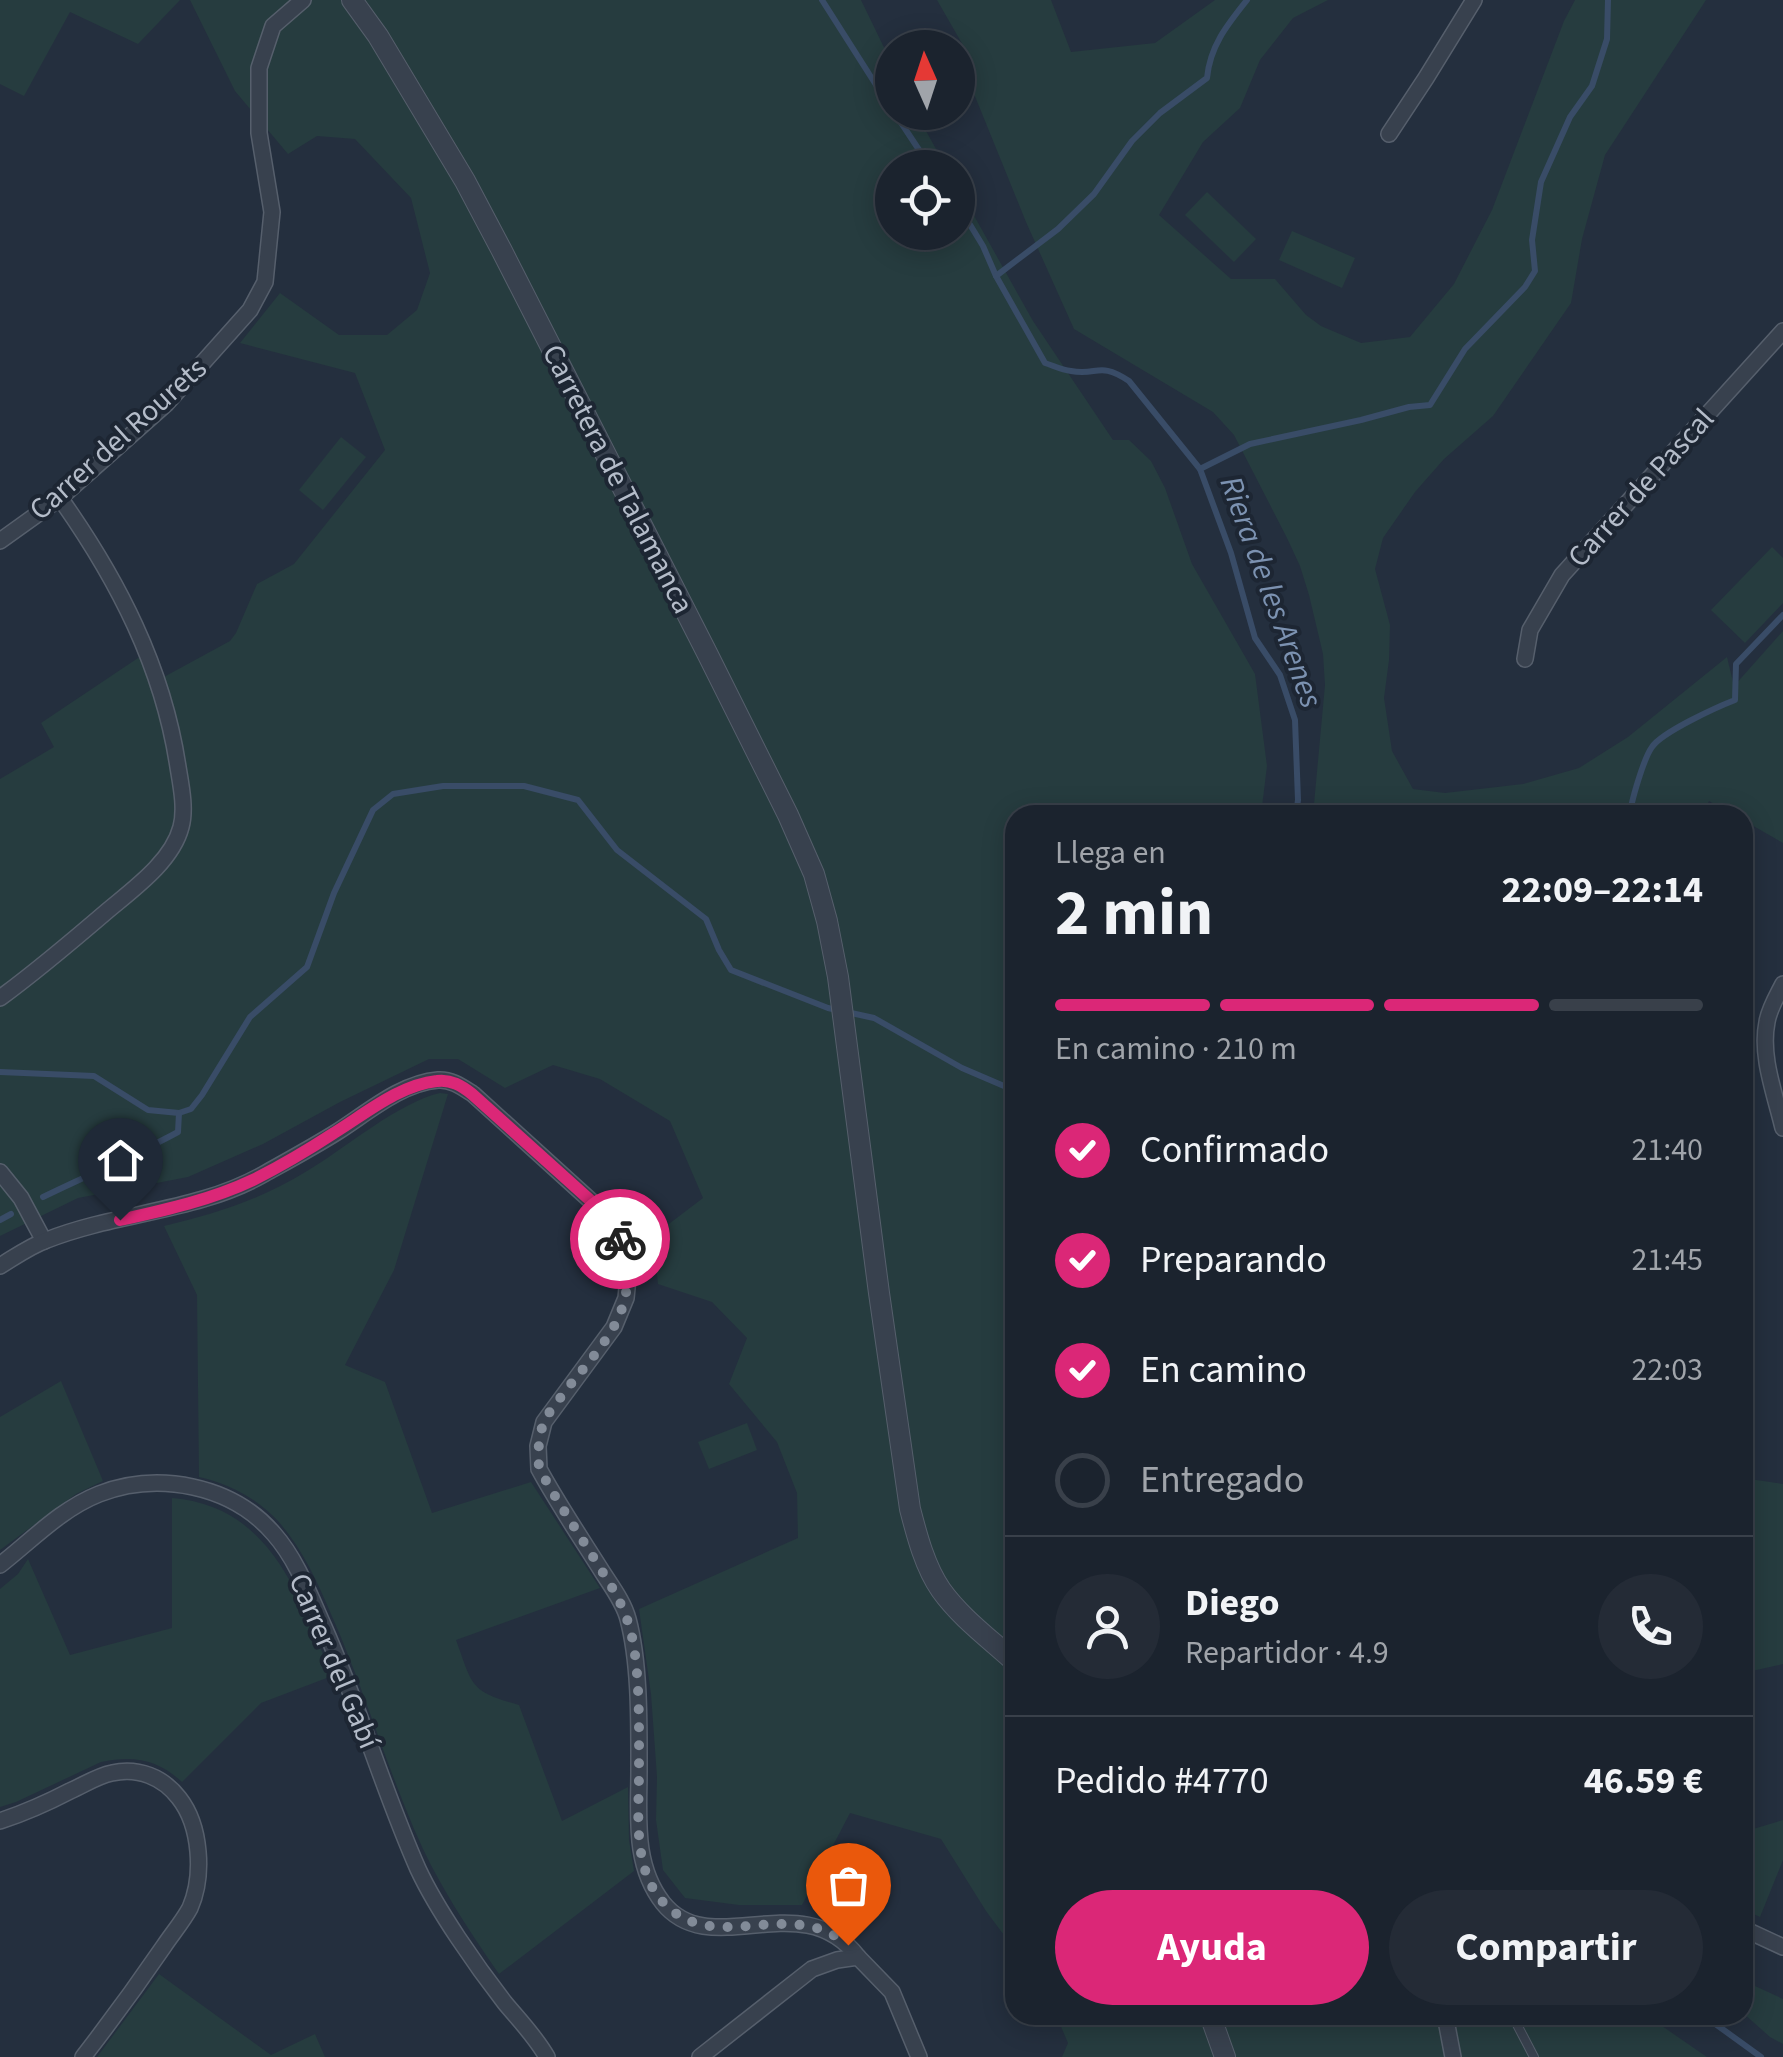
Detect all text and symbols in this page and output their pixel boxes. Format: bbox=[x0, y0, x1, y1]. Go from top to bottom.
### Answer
north arrow bbox=[875, 30, 975, 130]
map controls bbox=[875, 30, 975, 250]
button: locate bbox=[875, 150, 975, 250]
street label: Carretera de Talamanca bbox=[531, 337, 705, 621]
street label: Carrer del Rourets bbox=[20, 348, 216, 530]
street label: Carrer de Pascal bbox=[1558, 399, 1724, 577]
water label: Riera de les Arenes bbox=[1208, 470, 1334, 714]
text: Llega en bbox=[1055, 830, 1166, 876]
text: 22:09–22:14 bbox=[1501, 863, 1703, 917]
text: 2 min bbox=[1055, 867, 1213, 960]
text: En camino · 210 m bbox=[1055, 1026, 1297, 1072]
pin bbox=[78, 1118, 163, 1221]
icon: check bbox=[1055, 1123, 1110, 1178]
text: Confirmado bbox=[1140, 1123, 1329, 1177]
text: 21:40 bbox=[1631, 1127, 1703, 1173]
icon: home bbox=[93, 1133, 148, 1188]
courier bbox=[570, 1189, 670, 1289]
icon: bike bbox=[593, 1212, 648, 1267]
icon: check bbox=[1055, 1233, 1110, 1288]
text: Preparando bbox=[1140, 1233, 1327, 1287]
text: 21:45 bbox=[1631, 1237, 1703, 1283]
icon: check bbox=[1055, 1343, 1110, 1398]
text: En camino bbox=[1140, 1343, 1307, 1397]
text: 22:03 bbox=[1631, 1347, 1703, 1393]
text: Entregado bbox=[1140, 1453, 1304, 1507]
street label: Carrer del Gabí bbox=[278, 1567, 391, 1757]
button: person bbox=[1055, 1574, 1160, 1679]
button: phone bbox=[1598, 1574, 1703, 1679]
text: Diego bbox=[1185, 1576, 1280, 1630]
text: Repartidor · 4.9 bbox=[1185, 1630, 1389, 1676]
text: Pedido #4770 bbox=[1055, 1754, 1269, 1808]
text: 46.59 € bbox=[1584, 1754, 1703, 1808]
pin bbox=[806, 1843, 891, 1946]
icon: bag bbox=[821, 1858, 876, 1913]
button: Ayuda bbox=[1055, 1890, 1369, 2005]
button: Compartir bbox=[1389, 1890, 1703, 2005]

